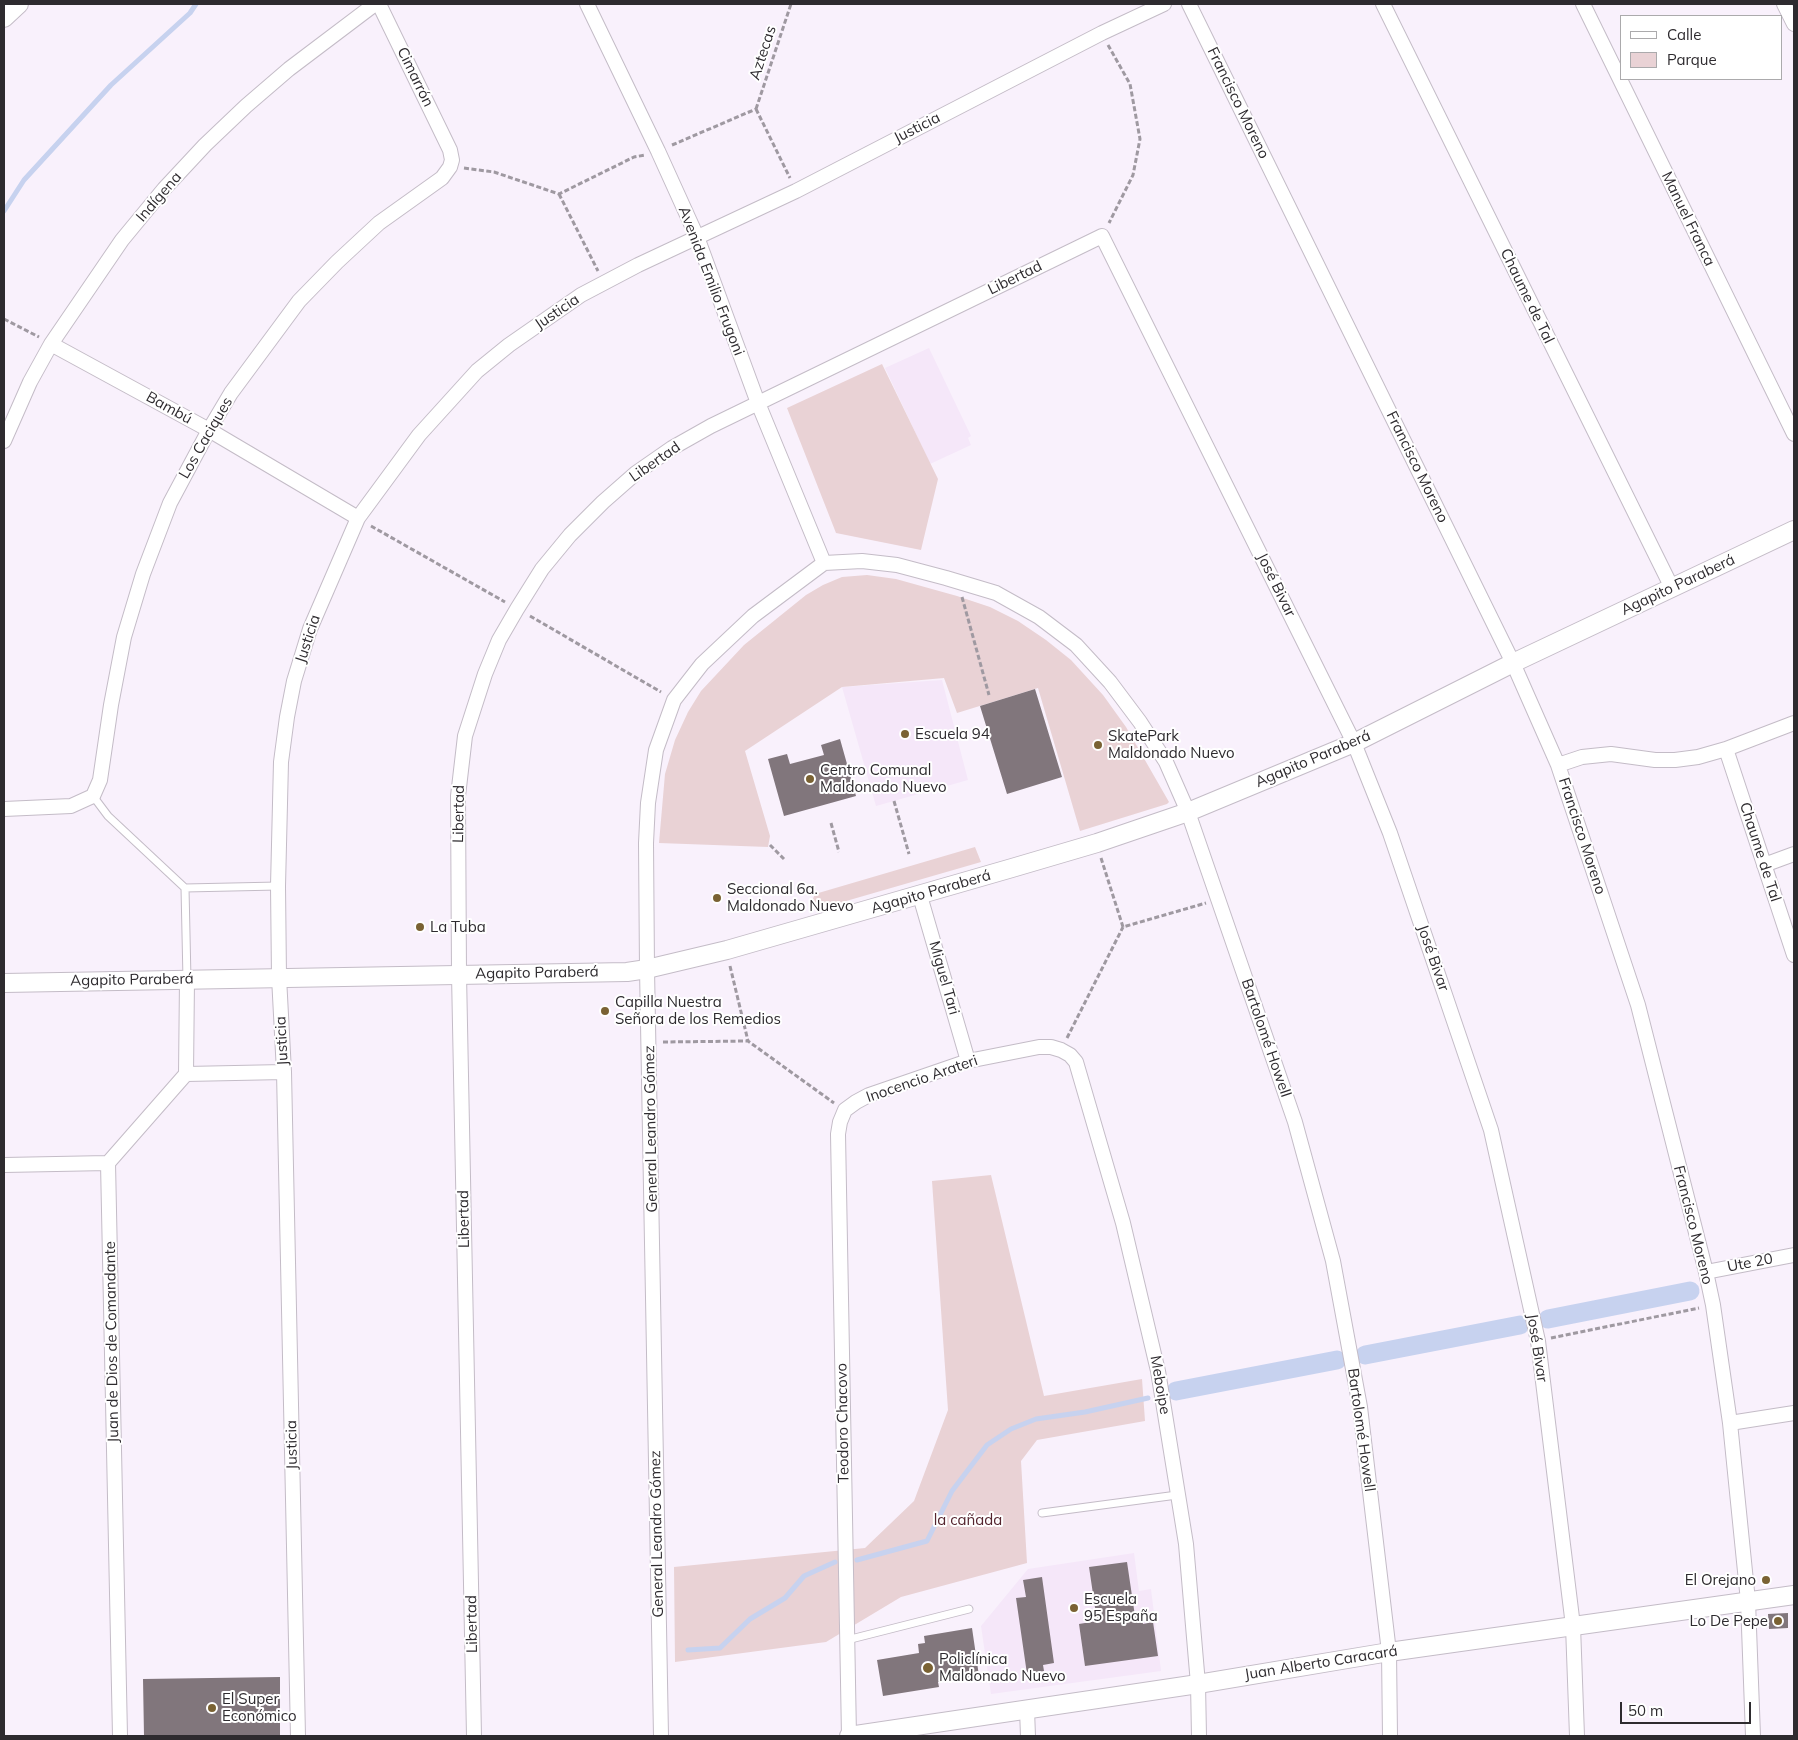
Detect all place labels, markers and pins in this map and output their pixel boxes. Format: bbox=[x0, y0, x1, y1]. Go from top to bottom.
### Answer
place label: Escuela 94 bbox=[915, 725, 990, 743]
place label: SkatePark Maldonado Nuevo bbox=[1108, 727, 1235, 762]
marker: Escuela 94 bbox=[899, 728, 911, 740]
marker: SkatePark Maldonado Nuevo bbox=[1092, 739, 1104, 751]
place label: Centro Comunal Maldonado Nuevo bbox=[820, 761, 947, 796]
marker: Centro Comunal Maldonado Nuevo bbox=[804, 773, 816, 785]
place label: Seccional 6a. Maldonado Nuevo bbox=[727, 880, 854, 915]
marker: Seccional 6a. Maldonado Nuevo bbox=[711, 892, 723, 904]
place label: La Tuba bbox=[430, 918, 486, 936]
marker: La Tuba bbox=[414, 921, 426, 933]
place label: Capilla Nuestra Señora de los Remedios bbox=[615, 993, 781, 1028]
marker: Capilla Nuestra Señora de los Remedios bbox=[599, 1005, 611, 1017]
place label: El Orejano bbox=[1685, 1571, 1756, 1589]
marker: El Orejano bbox=[1760, 1574, 1772, 1586]
place label: Escuela 95 España bbox=[1084, 1590, 1158, 1625]
marker: Escuela 95 España bbox=[1068, 1602, 1080, 1614]
place label: Lo De Pepe bbox=[1689, 1612, 1768, 1630]
marker: Lo De Pepe bbox=[1772, 1615, 1784, 1627]
place label: Policlínica Maldonado Nuevo bbox=[939, 1650, 1066, 1685]
marker: Policlínica Maldonado Nuevo bbox=[921, 1661, 935, 1675]
place label: El Super Económico bbox=[222, 1690, 297, 1725]
marker: El Super Económico bbox=[206, 1702, 218, 1714]

